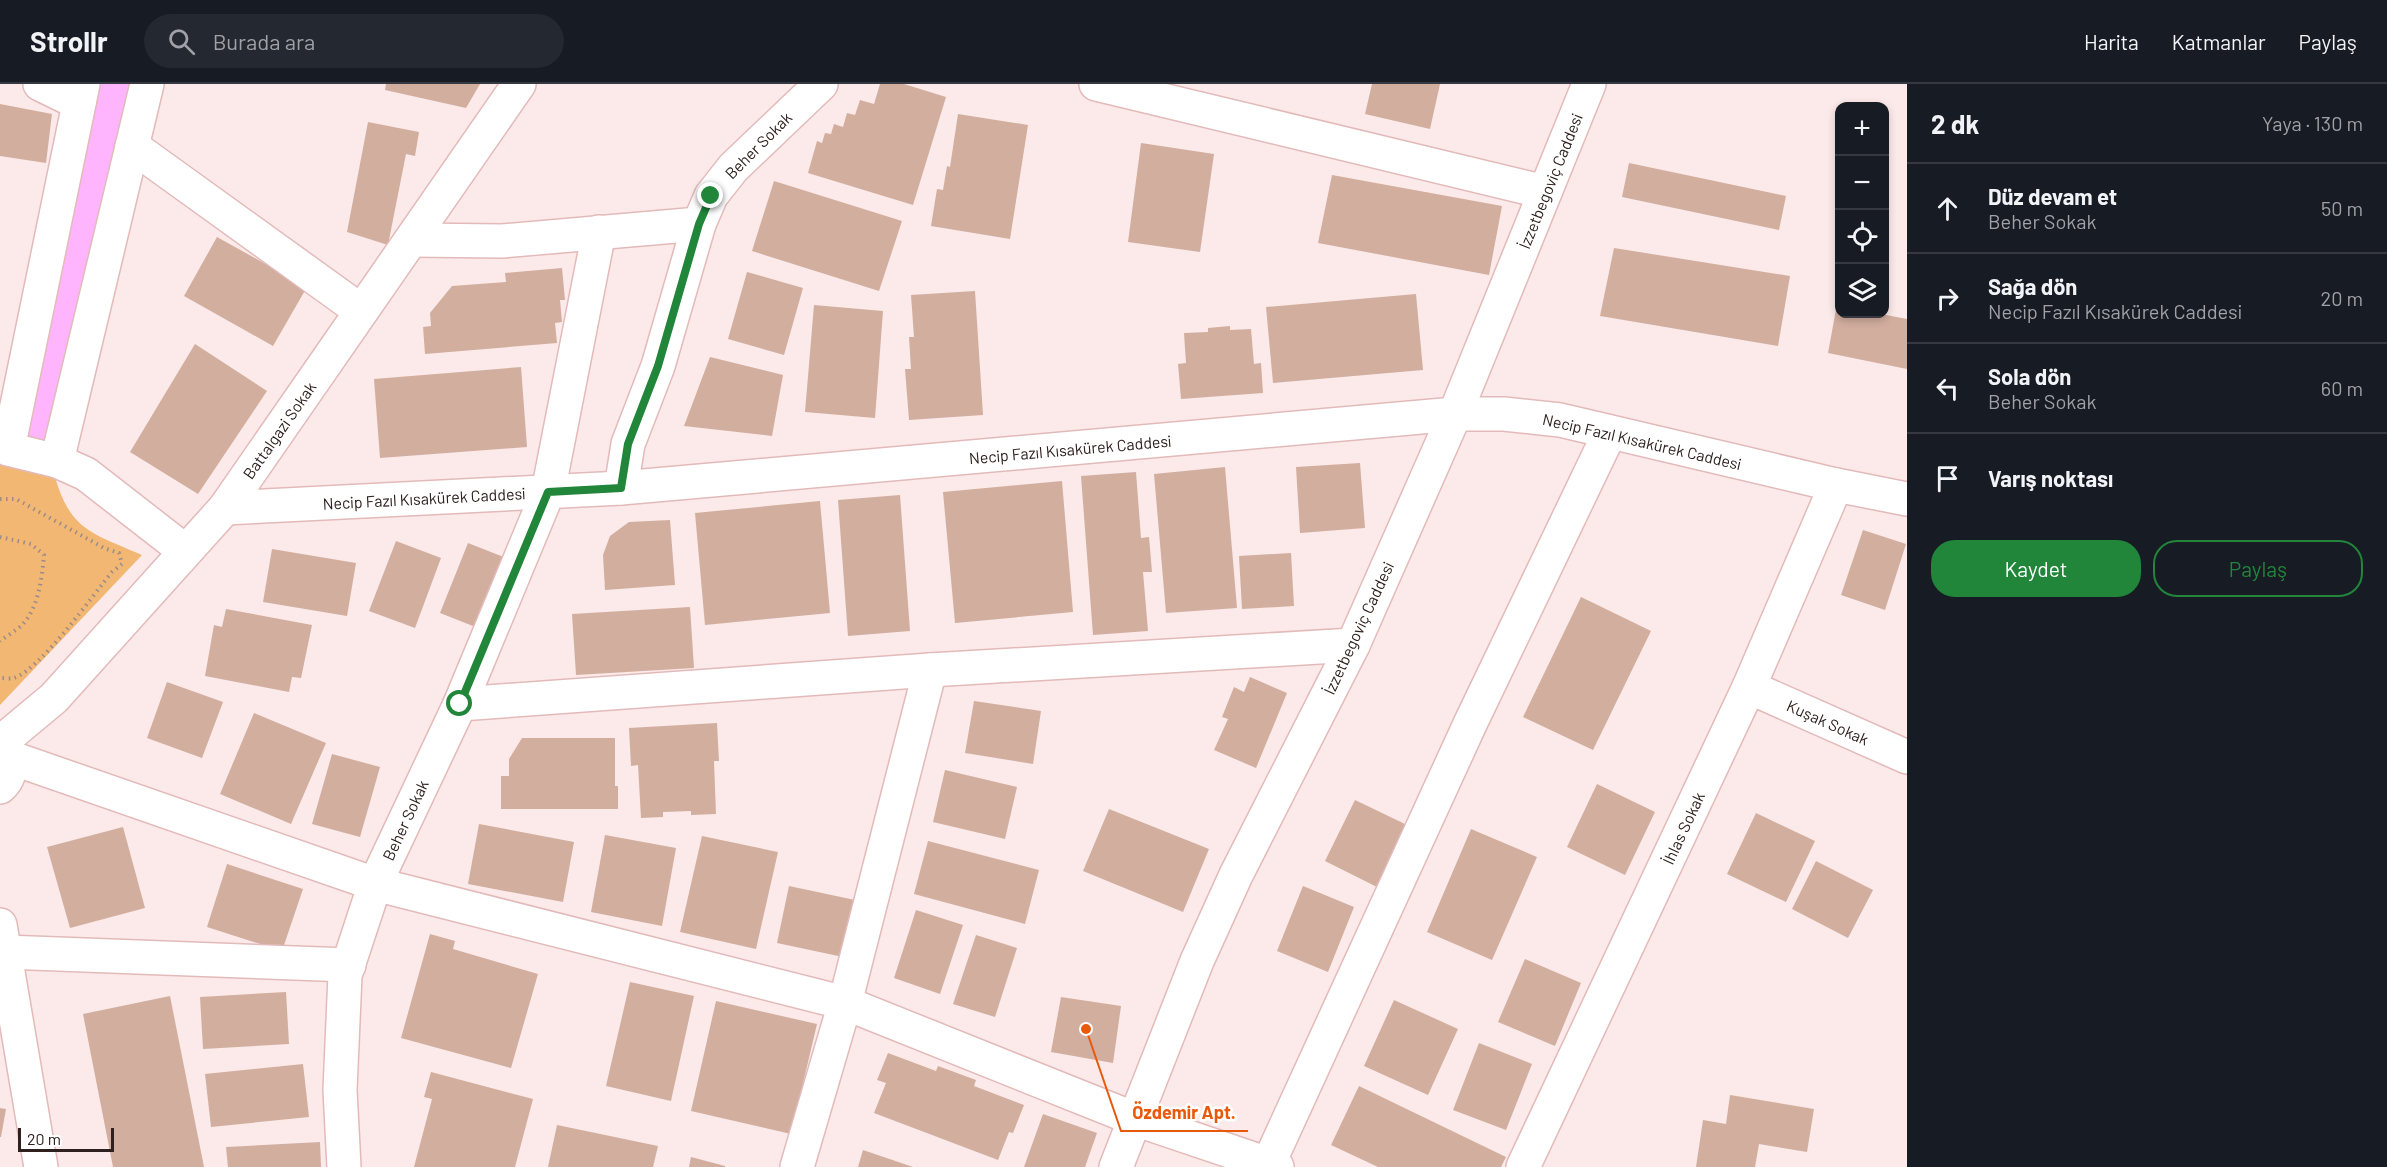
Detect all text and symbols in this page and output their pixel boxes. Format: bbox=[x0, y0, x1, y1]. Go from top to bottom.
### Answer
search box bbox=[144, 14, 564, 68]
text: Strollr bbox=[30, 24, 108, 58]
icon: search bbox=[165, 25, 198, 58]
text: Burada ara bbox=[213, 28, 315, 54]
text: Harita bbox=[2084, 29, 2139, 54]
text: Katmanlar bbox=[2172, 29, 2266, 54]
text: Paylaş bbox=[2299, 29, 2357, 54]
map controls bbox=[1835, 102, 1889, 318]
button: + bbox=[1835, 102, 1889, 156]
street label: Beher Sokak bbox=[721, 108, 795, 182]
text: 2 dk bbox=[1931, 108, 1979, 139]
street label: İzzetbegoviç Caddesi bbox=[1514, 111, 1586, 251]
text: Yaya · 130 m bbox=[2262, 111, 2363, 135]
button: − bbox=[1835, 156, 1889, 210]
route end bbox=[697, 182, 723, 208]
text: Düz devam et bbox=[1988, 183, 2117, 209]
icon: ahead bbox=[1931, 192, 1964, 225]
text: 50 m bbox=[2321, 196, 2363, 220]
text: Beher Sokak bbox=[1988, 209, 2096, 233]
button: locate bbox=[1835, 210, 1889, 264]
button: layers bbox=[1835, 264, 1889, 318]
text: Sağa dön bbox=[1988, 273, 2077, 299]
icon: right bbox=[1931, 282, 1964, 315]
text: 20 m bbox=[2320, 286, 2363, 310]
text: Necip Fazıl Kısakürek Caddesi bbox=[1988, 299, 2242, 323]
text: Sola dön bbox=[1988, 363, 2071, 389]
icon: left bbox=[1931, 372, 1964, 405]
text: 60 m bbox=[2321, 376, 2363, 400]
street label: Battalgazi Sokak bbox=[238, 378, 320, 482]
text: Beher Sokak bbox=[1988, 389, 2096, 413]
street label: Necip Fazıl Kısakürek Caddesi bbox=[1541, 409, 1743, 473]
street label: Necip Fazıl Kısakürek Caddesi bbox=[968, 431, 1172, 467]
icon: arrive bbox=[1931, 462, 1964, 495]
text: Varış noktası bbox=[1988, 465, 2113, 491]
street label: Necip Fazıl Kısakürek Caddesi bbox=[322, 483, 526, 513]
button: Kaydet bbox=[1931, 540, 2141, 597]
button: Paylaş bbox=[2153, 540, 2363, 597]
street label: İzzetbegoviç Caddesi bbox=[1319, 559, 1397, 697]
route start bbox=[446, 690, 472, 716]
street label: Kuşak Sokak bbox=[1784, 696, 1872, 748]
street label: Beher Sokak bbox=[378, 777, 432, 863]
street label: İhlas Sokak bbox=[1658, 789, 1708, 867]
callout: Özdemir Apt. bbox=[1121, 1095, 1248, 1131]
text: Özdemir Apt. bbox=[1132, 1101, 1236, 1123]
scale bar bbox=[18, 1125, 114, 1152]
text: 20 m bbox=[27, 1129, 61, 1148]

